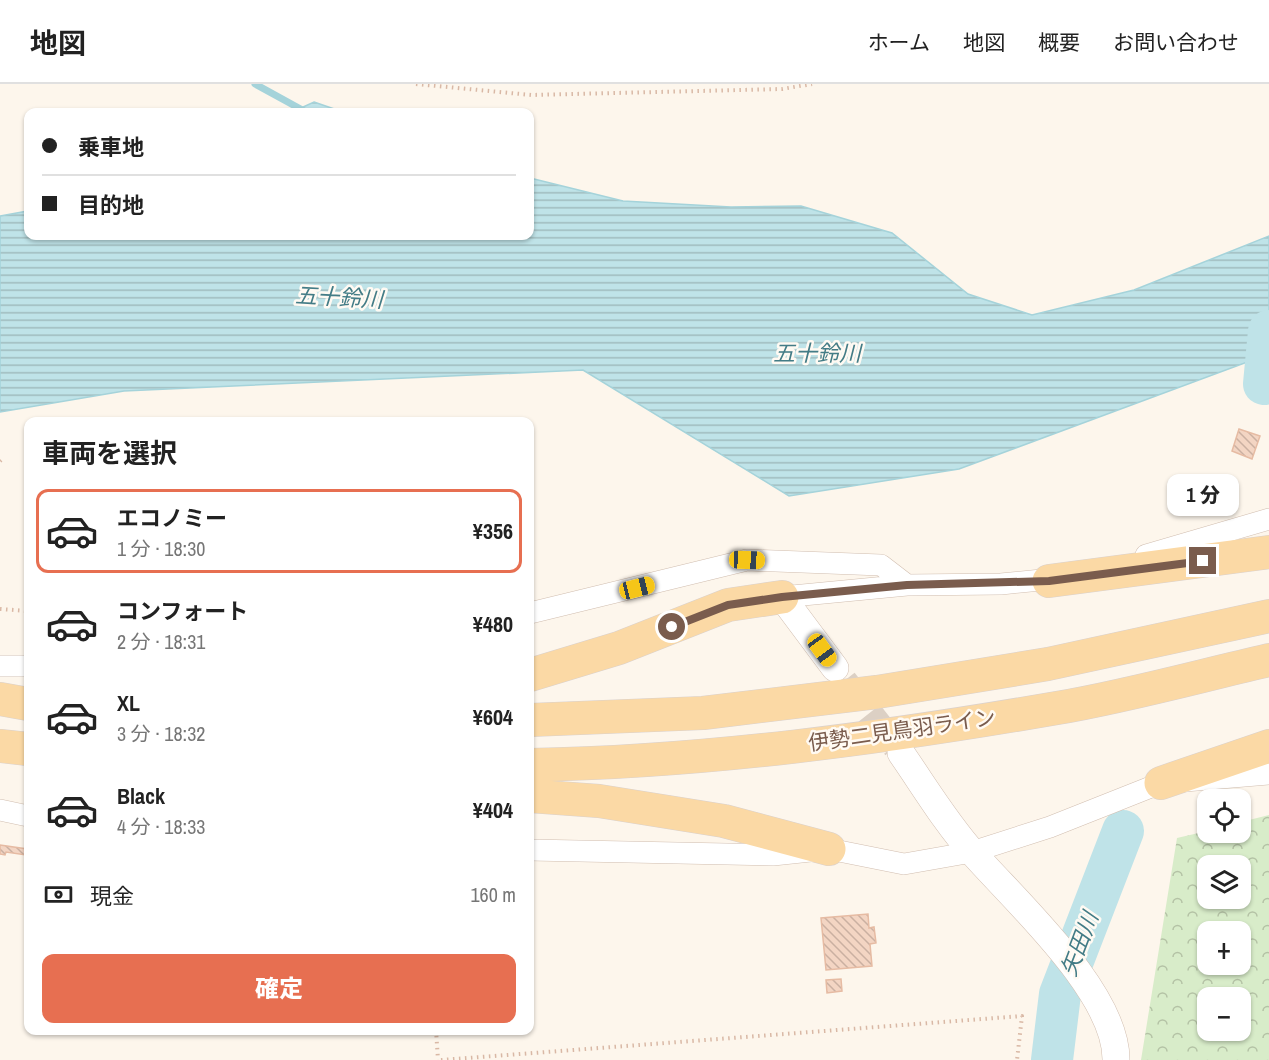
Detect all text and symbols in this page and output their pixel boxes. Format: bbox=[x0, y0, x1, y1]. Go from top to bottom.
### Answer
text: 地図 bbox=[30, 24, 86, 62]
text: ホーム bbox=[868, 28, 930, 57]
text: 地図 bbox=[963, 28, 1005, 57]
text: 概要 bbox=[1038, 28, 1080, 57]
text: お問い合わせ bbox=[1113, 28, 1239, 57]
text: 乗車地 bbox=[78, 132, 144, 162]
text: 目的地 bbox=[78, 190, 144, 220]
water label: 五十鈴川 bbox=[294, 280, 386, 314]
water label: 五十鈴川 bbox=[773, 338, 863, 368]
text: 車両を選択 bbox=[42, 435, 177, 471]
callout: 1 分 bbox=[1167, 474, 1239, 516]
text: 1 分 bbox=[1186, 481, 1220, 508]
text: エコノミー bbox=[117, 503, 227, 533]
icon: car bbox=[45, 504, 99, 558]
text: ¥356 bbox=[473, 516, 513, 546]
text: 1 分 · 18:30 bbox=[117, 535, 205, 562]
route end bbox=[1189, 547, 1216, 574]
car bbox=[729, 550, 765, 570]
car bbox=[617, 575, 657, 601]
text: コンフォート bbox=[117, 596, 248, 626]
icon: car bbox=[45, 597, 99, 651]
text: ¥480 bbox=[473, 609, 513, 639]
route start bbox=[658, 613, 685, 640]
text: 2 分 · 18:31 bbox=[117, 628, 205, 655]
car bbox=[804, 630, 840, 670]
text: XL bbox=[117, 688, 140, 718]
icon: car bbox=[45, 690, 99, 744]
text: ¥604 bbox=[473, 702, 513, 732]
street label: 伊勢二見鳥羽ライン bbox=[806, 702, 998, 758]
text: 3 分 · 18:32 bbox=[117, 720, 205, 747]
text: Black bbox=[117, 781, 165, 811]
icon: car bbox=[45, 783, 99, 837]
map controls bbox=[1197, 789, 1251, 1041]
button: locate bbox=[1197, 789, 1251, 843]
text: ¥404 bbox=[473, 795, 513, 825]
text: 4 分 · 18:33 bbox=[117, 813, 205, 840]
button: layers bbox=[1197, 855, 1251, 909]
icon: cash bbox=[42, 878, 75, 911]
text: 現金 bbox=[90, 881, 134, 911]
text: 160 m bbox=[470, 881, 516, 908]
water label: 矢田川 bbox=[1053, 906, 1106, 980]
button: + bbox=[1197, 921, 1251, 975]
button: 確定 bbox=[42, 954, 516, 1023]
button: − bbox=[1197, 987, 1251, 1041]

